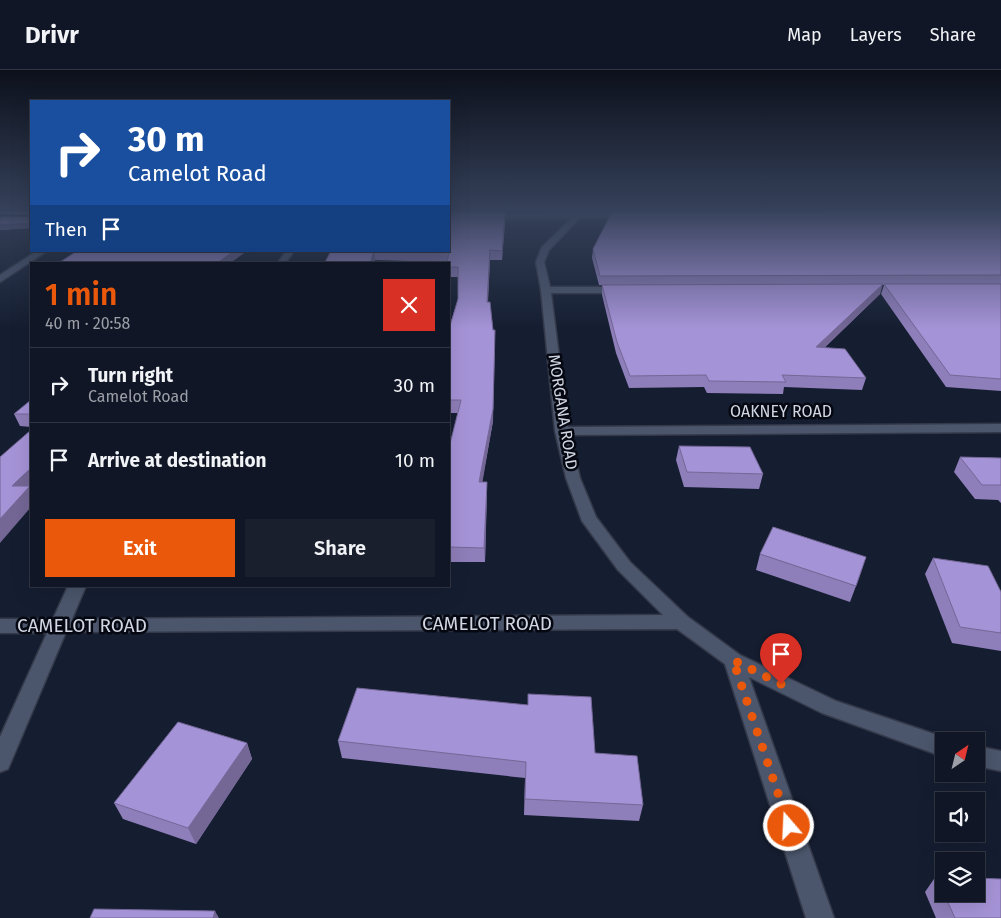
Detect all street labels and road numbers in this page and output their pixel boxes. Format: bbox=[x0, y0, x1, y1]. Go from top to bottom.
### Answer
street label: MORGANA ROAD bbox=[545, 353, 581, 471]
street label: OAKNEY ROAD bbox=[730, 402, 832, 421]
street label: CAMELOT ROAD bbox=[422, 612, 552, 635]
street label: CAMELOT ROAD bbox=[17, 614, 147, 637]

